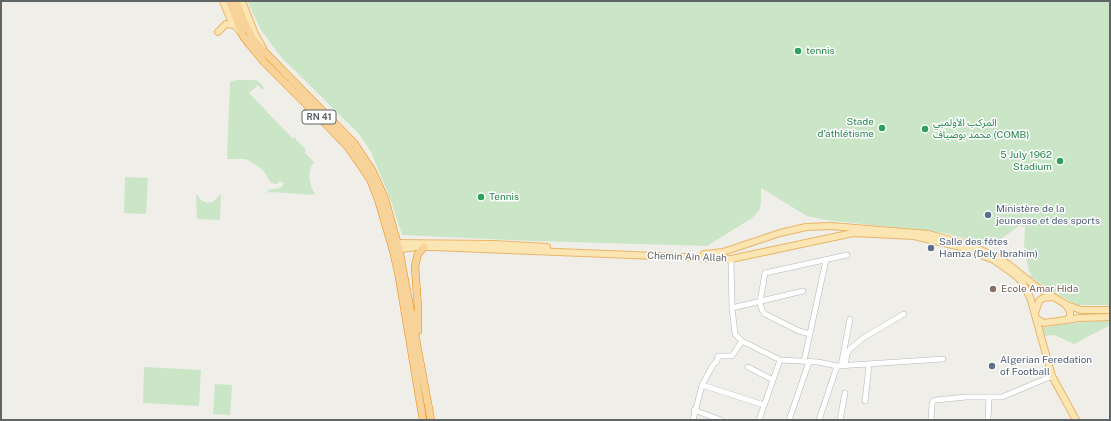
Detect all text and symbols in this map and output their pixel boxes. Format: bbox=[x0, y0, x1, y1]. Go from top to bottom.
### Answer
place label: tennis bbox=[806, 45, 834, 57]
marker: tennis bbox=[793, 46, 803, 56]
road number: RN 41 bbox=[302, 110, 336, 124]
place label: Stade d’athlétisme bbox=[818, 116, 874, 140]
place label: المركب الأولمبي محمد بوضياف (COMB) bbox=[933, 117, 1029, 140]
marker: Stade d’athlétisme bbox=[877, 123, 887, 133]
marker: المركب الأولمبي محمد بوضياف (COMB) bbox=[920, 124, 930, 134]
place label: 5 July 1962 Stadium bbox=[1000, 149, 1052, 172]
marker: 5 July 1962 Stadium bbox=[1055, 156, 1065, 166]
place label: Tennis bbox=[489, 191, 519, 203]
marker: Tennis bbox=[476, 192, 486, 202]
place label: Ministère de la jeunesse et des sports bbox=[996, 203, 1100, 226]
marker: Ministère de la jeunesse et des sports bbox=[983, 210, 993, 220]
place label: Salle des fêtes Hamza (Dely Ibrahim) bbox=[939, 236, 1038, 260]
marker: Salle des fêtes Hamza (Dely Ibrahim) bbox=[926, 243, 936, 253]
street label: Chemin Aîn Allah bbox=[647, 250, 727, 264]
place label: Ecole Amar Hida bbox=[1001, 283, 1078, 295]
marker: Ecole Amar Hida bbox=[988, 284, 998, 294]
place label: Algerian Feredation of Football bbox=[1000, 354, 1092, 378]
marker: Algerian Feredation of Football bbox=[987, 361, 997, 371]

